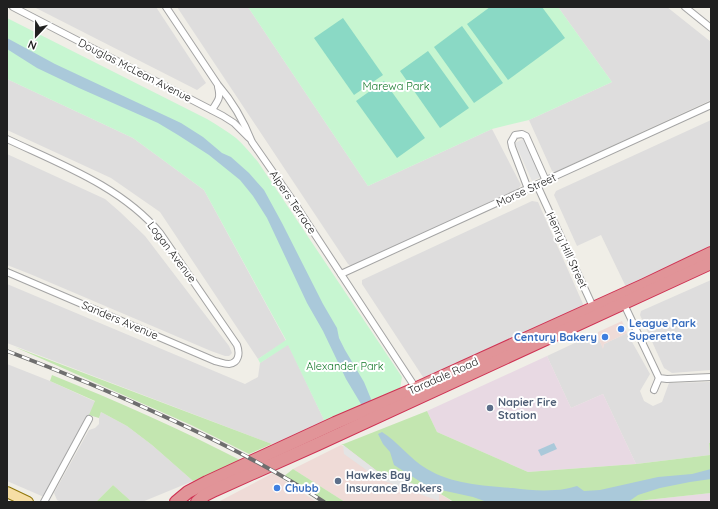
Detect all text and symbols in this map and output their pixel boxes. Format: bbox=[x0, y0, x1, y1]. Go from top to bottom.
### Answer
north arrow bbox=[16, 16, 56, 56]
street label: Douglas McLean Avenue bbox=[76, 35, 194, 105]
text: N bbox=[26, 37, 39, 53]
park label: Marewa Park bbox=[362, 79, 430, 93]
street label: Alpers Terrace bbox=[267, 168, 319, 236]
street label: Morse Street bbox=[494, 170, 558, 210]
street label: Henry Hill Street bbox=[543, 210, 591, 291]
street label: Logan Avenue bbox=[144, 219, 200, 285]
street label: Sanders Avenue bbox=[79, 298, 161, 342]
place label: League Park Superette bbox=[629, 316, 696, 343]
marker: League Park Superette bbox=[616, 324, 626, 334]
place label: Century Bakery bbox=[514, 330, 597, 344]
marker: Century Bakery bbox=[600, 332, 610, 342]
street label: Taradale Road bbox=[406, 354, 480, 398]
park label: Alexander Park bbox=[306, 359, 384, 373]
place label: Napier Fire Station bbox=[498, 395, 557, 422]
marker: Napier Fire Station bbox=[485, 403, 495, 413]
place label: Hawkes Bay Insurance Brokers bbox=[346, 468, 442, 495]
marker: Hawkes Bay Insurance Brokers bbox=[333, 476, 343, 486]
place label: Chubb bbox=[285, 481, 319, 495]
marker: Chubb bbox=[272, 483, 282, 493]

